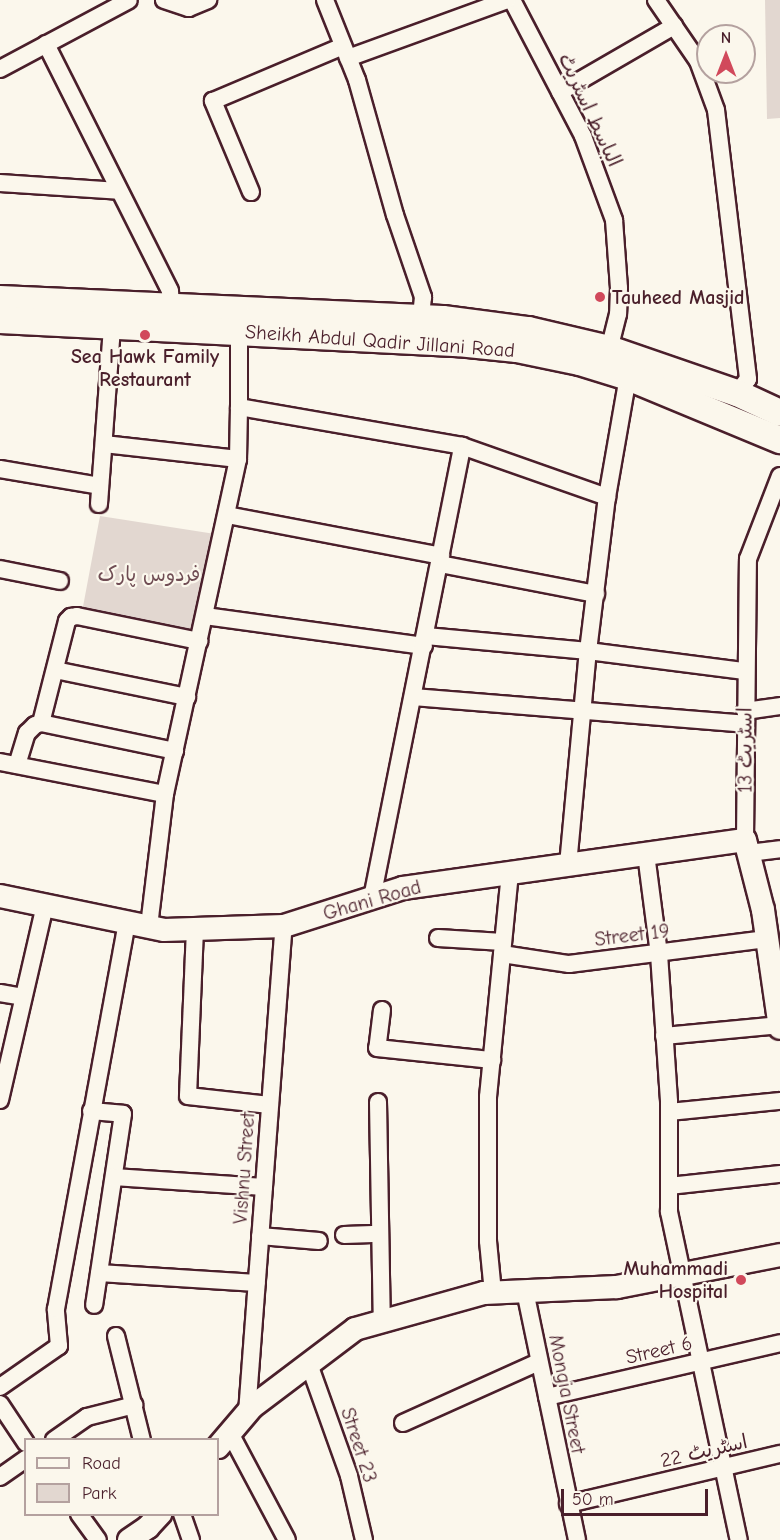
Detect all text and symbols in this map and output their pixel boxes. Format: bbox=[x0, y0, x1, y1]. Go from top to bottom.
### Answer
north arrow bbox=[696, 24, 756, 84]
text: N bbox=[721, 29, 731, 47]
street label: الباسط اسٹریٹ bbox=[553, 49, 627, 171]
place label: Tauheed Masjid bbox=[612, 285, 744, 309]
marker: Tauheed Masjid bbox=[593, 290, 607, 304]
street label: Sheikh Abdul Qadir Jillani Road bbox=[244, 320, 516, 362]
marker: Sea Hawk Family Restaurant bbox=[138, 328, 152, 342]
place label: Sea Hawk Family Restaurant bbox=[71, 344, 219, 391]
park label: فردوس پارک bbox=[98, 562, 200, 586]
street label: اسٹریٹ 13 bbox=[733, 707, 757, 793]
street label: Ghani Road bbox=[320, 875, 424, 925]
street label: Street 19 bbox=[593, 919, 671, 951]
street label: Vishnu Street bbox=[228, 1111, 260, 1225]
place label: Muhammadi Hospital bbox=[624, 1256, 728, 1303]
marker: Muhammadi Hospital bbox=[732, 1271, 750, 1289]
street label: Street 6 bbox=[623, 1331, 695, 1369]
street label: Mongia Street bbox=[544, 1333, 590, 1455]
street label: Street 23 bbox=[336, 1405, 382, 1485]
street label: اسٹریٹ 22 bbox=[658, 1429, 750, 1473]
legend bbox=[24, 1438, 219, 1516]
text: Road bbox=[82, 1453, 121, 1474]
scale bar bbox=[564, 1477, 711, 1515]
text: Park bbox=[82, 1483, 116, 1504]
text: 50 m bbox=[572, 1489, 614, 1510]

